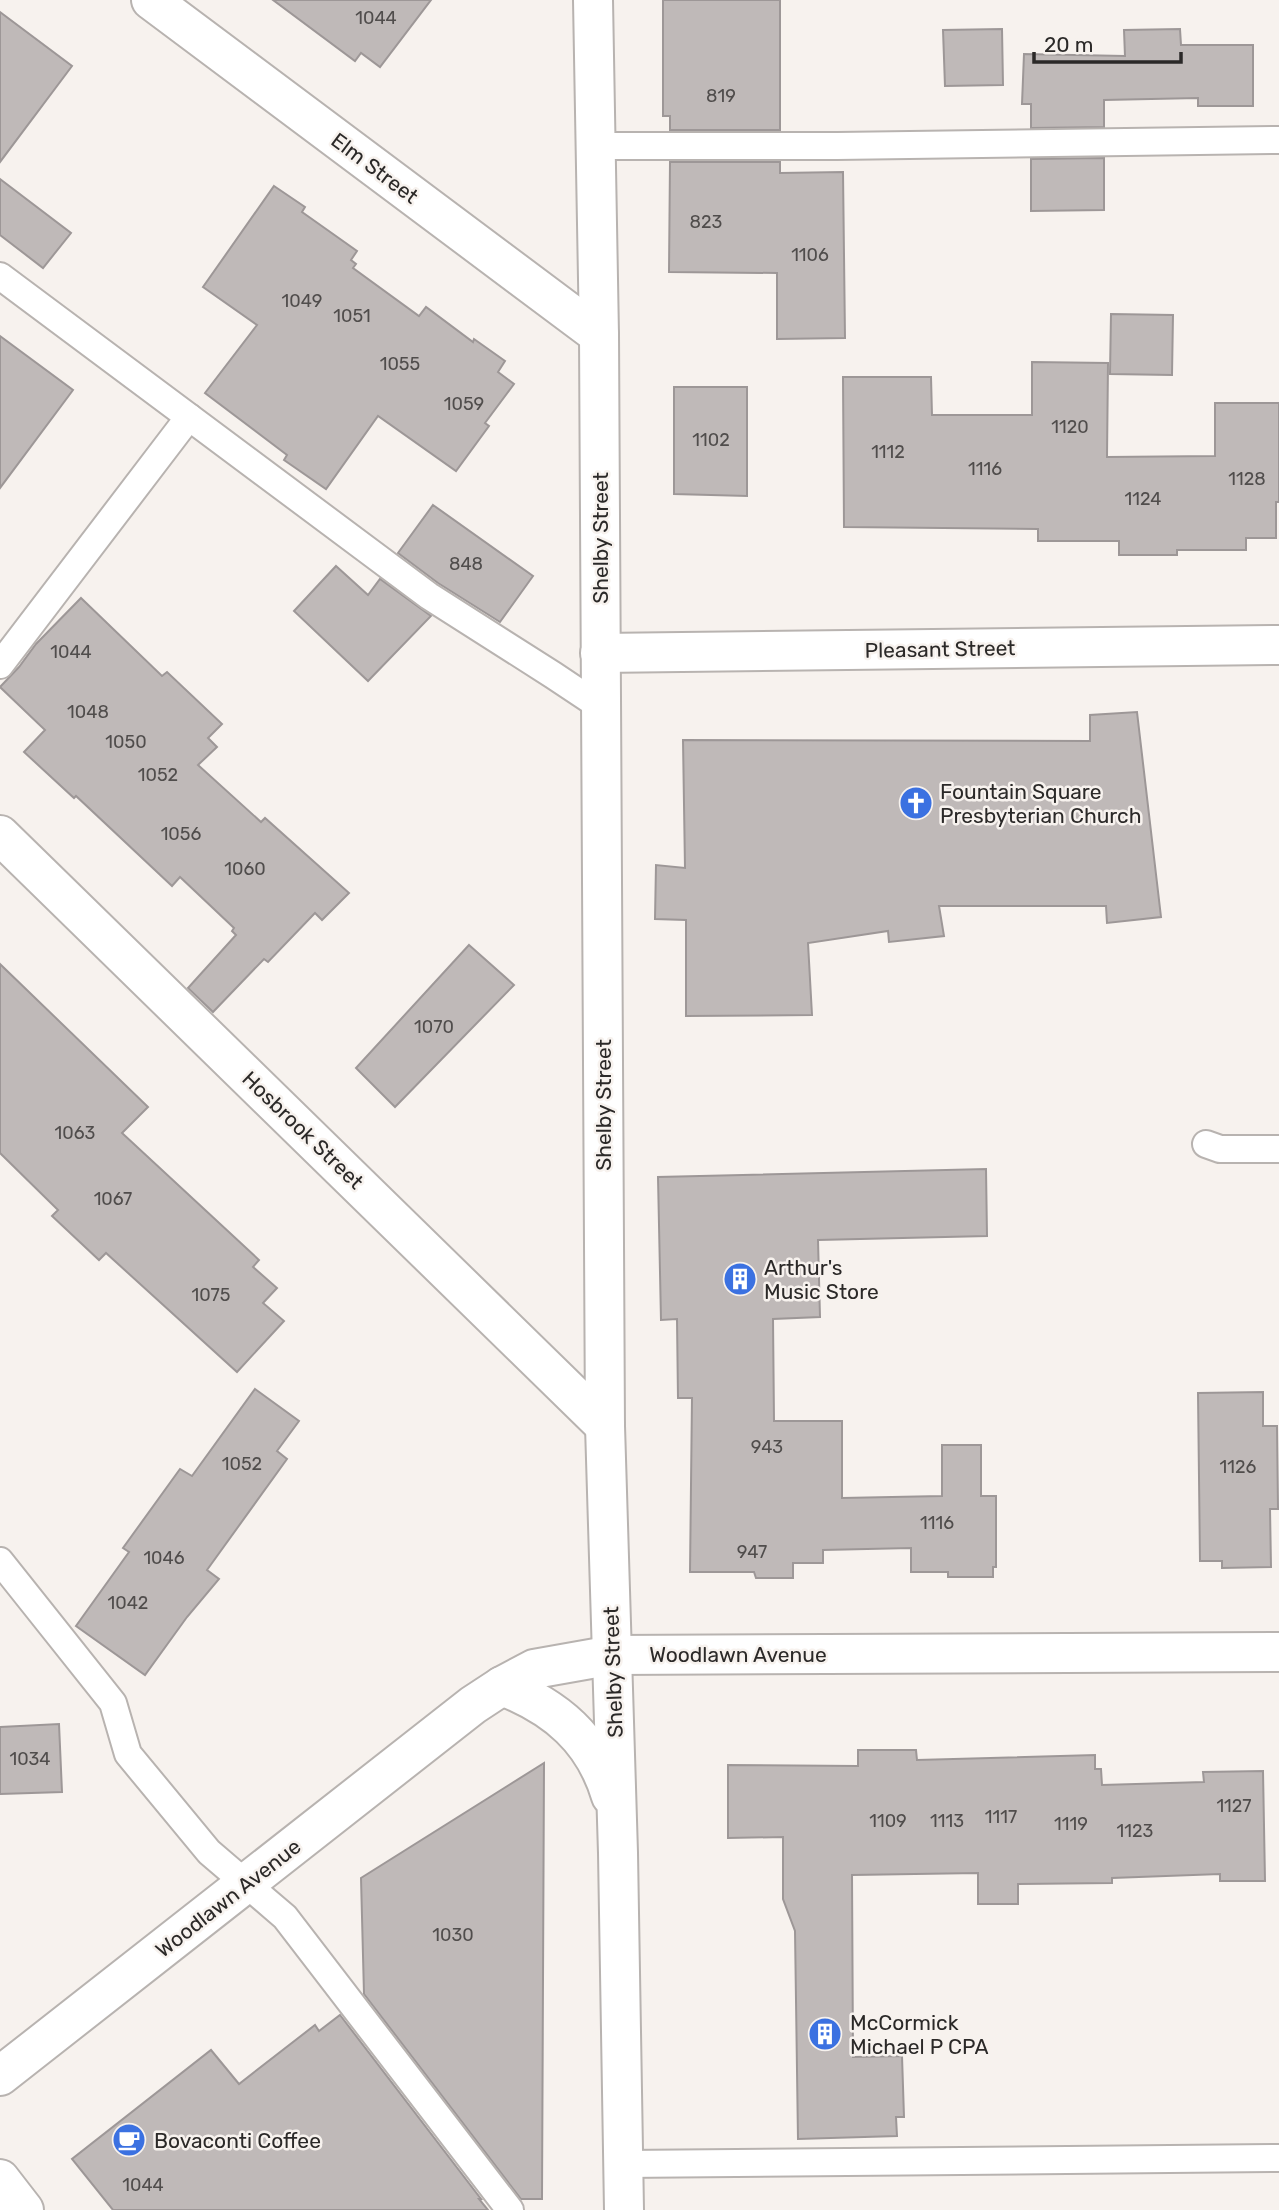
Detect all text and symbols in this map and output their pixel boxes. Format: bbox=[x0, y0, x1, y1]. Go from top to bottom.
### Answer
house number: 1044 bbox=[355, 7, 397, 29]
scale bar bbox=[1034, 21, 1181, 65]
text: 20 m bbox=[1044, 32, 1093, 57]
house number: 819 bbox=[706, 85, 736, 107]
street label: Elm Street bbox=[327, 127, 423, 209]
house number: 823 bbox=[690, 211, 722, 233]
house number: 1106 bbox=[791, 244, 829, 266]
house number: 1049 bbox=[282, 290, 322, 312]
house number: 1051 bbox=[333, 305, 371, 327]
house number: 1055 bbox=[380, 353, 420, 375]
house number: 1059 bbox=[444, 393, 484, 415]
house number: 1120 bbox=[1051, 416, 1089, 438]
house number: 1102 bbox=[692, 429, 730, 451]
house number: 1112 bbox=[871, 441, 905, 463]
house number: 1116 bbox=[968, 458, 1002, 480]
house number: 1128 bbox=[1228, 468, 1266, 490]
street label: Shelby Street bbox=[588, 472, 613, 604]
house number: 1124 bbox=[1125, 488, 1161, 510]
house number: 848 bbox=[449, 553, 483, 575]
street label: Pleasant Street bbox=[864, 635, 1016, 663]
house number: 1044 bbox=[50, 641, 92, 663]
house number: 1048 bbox=[67, 701, 109, 723]
house number: 1050 bbox=[105, 731, 147, 753]
house number: 1052 bbox=[138, 764, 178, 786]
place label: Fountain Square Presbyterian Church bbox=[940, 779, 1141, 828]
church icon: Fountain Square Presbyterian Church bbox=[897, 784, 935, 822]
house number: 1056 bbox=[161, 823, 201, 845]
house number: 1060 bbox=[224, 858, 266, 880]
house number: 1070 bbox=[414, 1016, 454, 1038]
street label: Shelby Street bbox=[591, 1039, 616, 1171]
street label: Hosbrook Street bbox=[237, 1066, 369, 1194]
house number: 1063 bbox=[55, 1122, 95, 1144]
house number: 1067 bbox=[94, 1188, 132, 1210]
place label: Arthur's Music Store bbox=[764, 1255, 879, 1304]
building icon: Arthur's Music Store bbox=[721, 1260, 759, 1298]
house number: 1075 bbox=[191, 1284, 231, 1306]
house number: 943 bbox=[751, 1436, 783, 1458]
house number: 1052 bbox=[222, 1453, 262, 1475]
house number: 1126 bbox=[1220, 1456, 1257, 1478]
house number: 1116 bbox=[920, 1512, 954, 1534]
house number: 947 bbox=[737, 1541, 767, 1563]
house number: 1046 bbox=[143, 1547, 185, 1569]
house number: 1042 bbox=[108, 1592, 148, 1614]
street label: Shelby Street bbox=[598, 1606, 628, 1738]
street label: Woodlawn Avenue bbox=[649, 1642, 827, 1667]
house number: 1034 bbox=[9, 1748, 51, 1770]
house number: 1127 bbox=[1216, 1795, 1252, 1817]
house number: 1117 bbox=[985, 1806, 1017, 1828]
house number: 1109 bbox=[869, 1810, 907, 1832]
house number: 1113 bbox=[930, 1810, 964, 1832]
house number: 1119 bbox=[1054, 1813, 1088, 1835]
house number: 1123 bbox=[1117, 1820, 1153, 1842]
street label: Woodlawn Avenue bbox=[150, 1834, 306, 1962]
house number: 1030 bbox=[432, 1924, 474, 1946]
place label: McCormick Michael P CPA bbox=[850, 2010, 989, 2059]
building icon: McCormick Michael P CPA bbox=[806, 2015, 844, 2053]
cafe icon: Bovaconti Coffee bbox=[110, 2121, 148, 2159]
place label: Bovaconti Coffee bbox=[154, 2128, 321, 2153]
house number: 1044 bbox=[122, 2174, 164, 2196]

